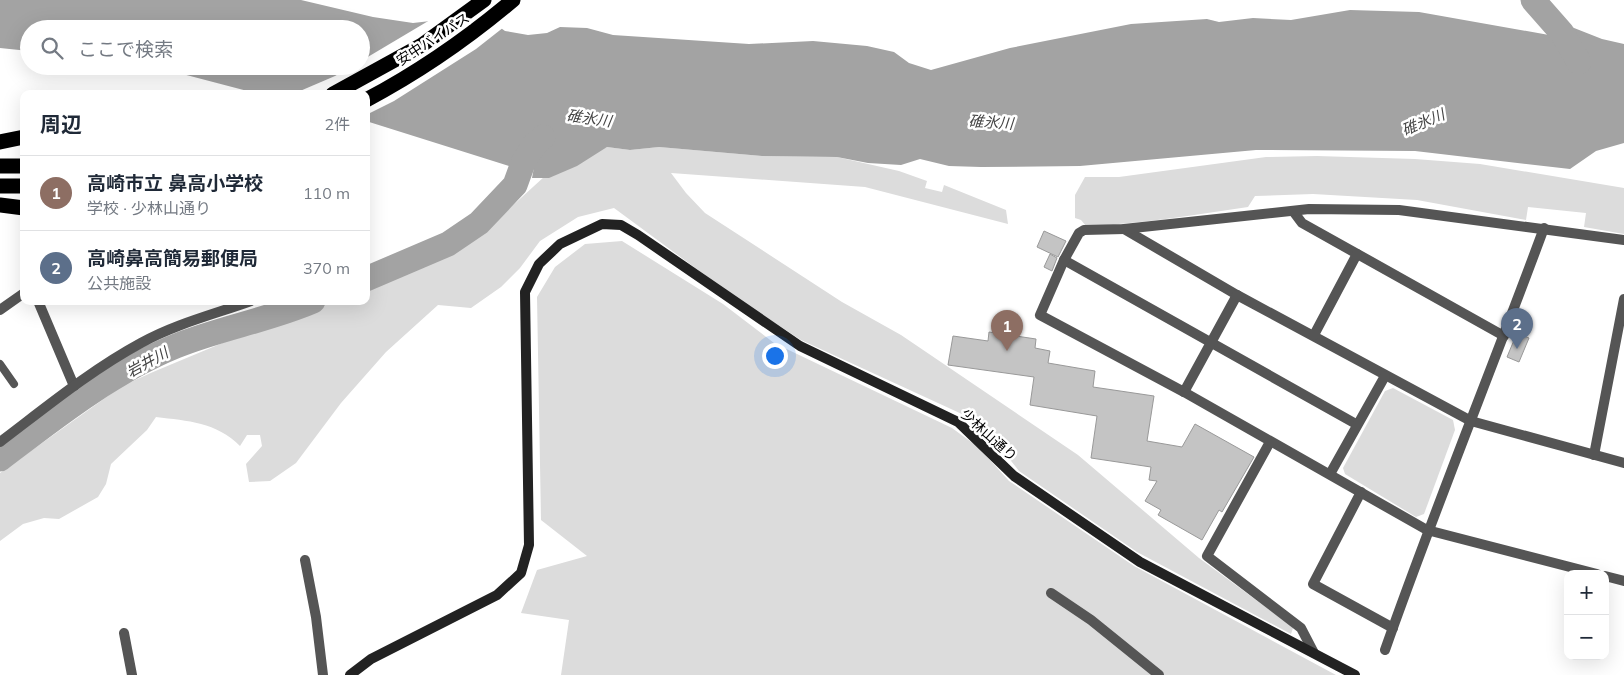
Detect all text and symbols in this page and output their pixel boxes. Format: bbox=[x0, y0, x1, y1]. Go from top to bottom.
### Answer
street label: 安中バイパス bbox=[393, 9, 473, 69]
search box bbox=[20, 20, 370, 75]
icon: search bbox=[38, 34, 66, 62]
text: ここで検索 bbox=[78, 37, 173, 61]
water label: 碓氷川 bbox=[1399, 104, 1449, 140]
water label: 碓氷川 bbox=[565, 105, 615, 131]
text: 周辺 bbox=[40, 111, 82, 137]
water label: 碓氷川 bbox=[968, 111, 1016, 133]
text: 2件 bbox=[324, 114, 350, 134]
text: 高崎市立 鼻高小学校 bbox=[87, 171, 263, 195]
text: 1 bbox=[51, 183, 61, 203]
text: 110 m bbox=[303, 183, 350, 203]
text: 学校 · 少林山通り bbox=[87, 198, 211, 218]
text: 高崎鼻高簡易郵便局 bbox=[87, 246, 258, 270]
text: 2 bbox=[51, 258, 61, 278]
text: 370 m bbox=[303, 258, 350, 278]
text: 公共施設 bbox=[87, 273, 151, 293]
pin: 2 bbox=[1501, 308, 1533, 349]
pin: 1 bbox=[991, 310, 1023, 351]
water label: 岩井川 bbox=[123, 342, 173, 381]
your location bbox=[762, 343, 788, 369]
street label: 少林山通り bbox=[957, 405, 1021, 465]
map controls bbox=[1564, 570, 1609, 660]
button: + bbox=[1564, 570, 1609, 615]
button: − bbox=[1564, 615, 1609, 660]

